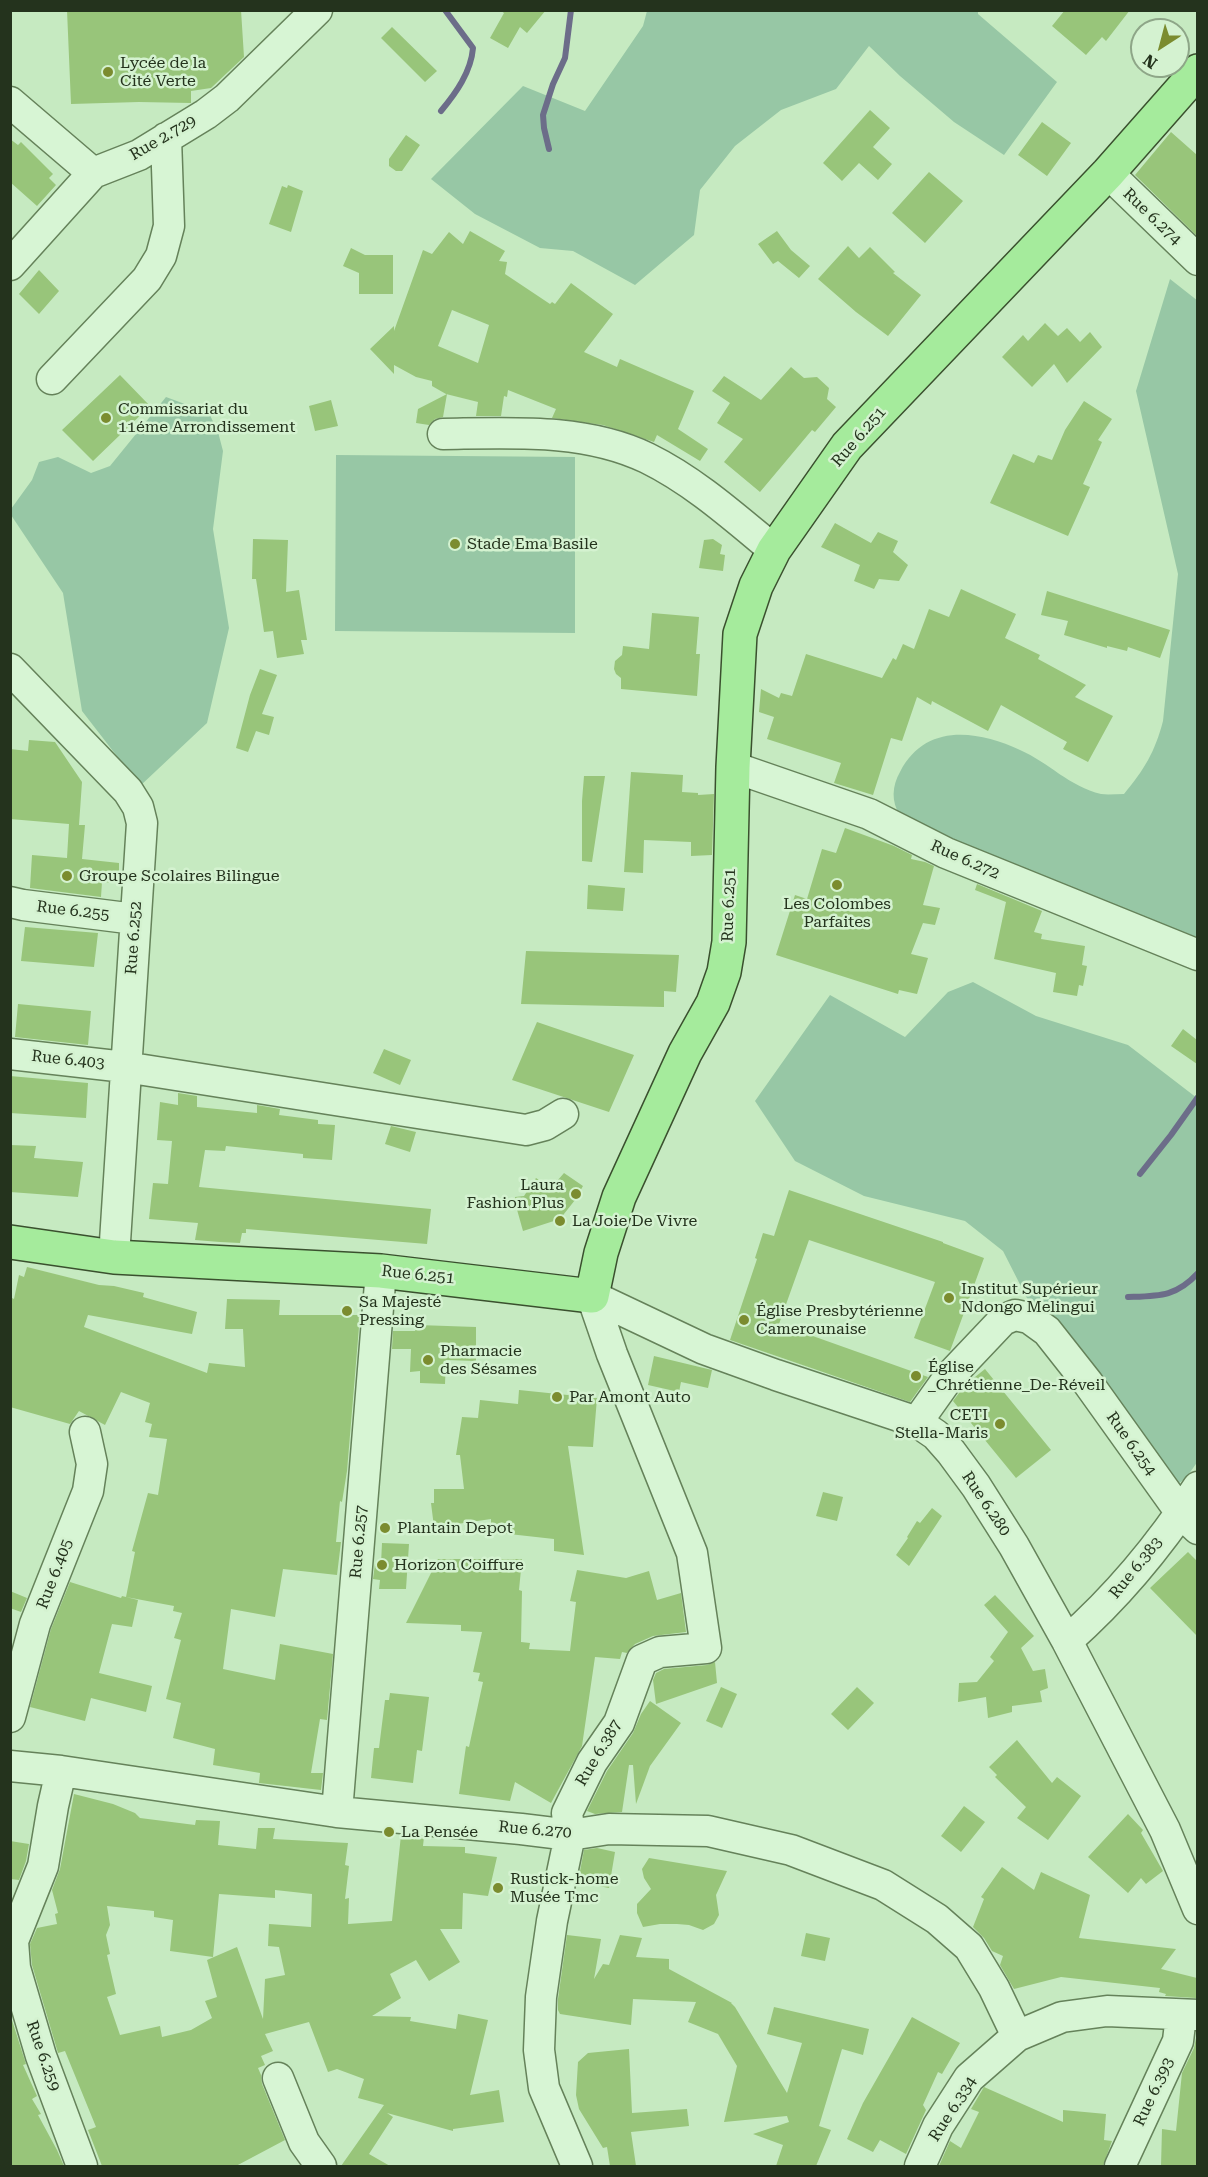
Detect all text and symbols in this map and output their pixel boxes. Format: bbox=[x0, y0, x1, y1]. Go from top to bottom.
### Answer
north arrow bbox=[1130, 18, 1190, 78]
text: N bbox=[1140, 50, 1161, 73]
place label: Lycée de la Cité Verte bbox=[120, 53, 206, 91]
marker: Lycée de la Cité Verte bbox=[101, 65, 115, 79]
street label: Rue 2.729 bbox=[126, 111, 200, 165]
street label: Rue 6.274 bbox=[1119, 185, 1185, 249]
place label: Commissariat du 11éme Arrondissement bbox=[118, 399, 295, 437]
street label: Rue 6.251 bbox=[828, 403, 890, 471]
marker: Commissariat du 11éme Arrondissement bbox=[99, 411, 113, 425]
place label: Stade Ema Basile bbox=[467, 534, 598, 554]
marker: Stade Ema Basile bbox=[448, 537, 462, 551]
street label: Rue 6.272 bbox=[927, 836, 1003, 884]
place label: Groupe Scolaires Bilingue bbox=[79, 866, 280, 886]
street label: Rue 6.251 bbox=[718, 868, 740, 942]
marker: Groupe Scolaires Bilingue bbox=[60, 869, 74, 883]
marker: Les Colombes Parfaites bbox=[830, 878, 844, 892]
place label: Les Colombes Parfaites bbox=[783, 894, 891, 932]
street label: Rue 6.255 bbox=[35, 897, 111, 925]
street label: Rue 6.252 bbox=[122, 901, 146, 975]
street label: Rue 6.403 bbox=[30, 1047, 106, 1073]
place label: Laura Fashion Plus bbox=[467, 1175, 564, 1213]
marker: Laura Fashion Plus bbox=[569, 1187, 583, 1201]
place label: La Joie De Vivre bbox=[572, 1211, 697, 1231]
marker: La Joie De Vivre bbox=[553, 1214, 567, 1228]
street label: Rue 6.251 bbox=[380, 1262, 456, 1288]
place label: Institut Supérieur Ndongo Melingui bbox=[961, 1279, 1098, 1317]
marker: Institut Supérieur Ndongo Melingui bbox=[942, 1291, 956, 1305]
place label: Sa Majesté Pressing bbox=[359, 1292, 441, 1330]
place label: Église Presbytérienne Camerounaise bbox=[756, 1301, 923, 1339]
marker: Sa Majesté Pressing bbox=[340, 1304, 354, 1318]
marker: Église Presbytérienne Camerounaise bbox=[737, 1313, 751, 1327]
place label: Pharmacie des Sésames bbox=[440, 1341, 537, 1379]
marker: Pharmacie des Sésames bbox=[421, 1353, 435, 1367]
place label: Église _Chrétienne_De-Réveil bbox=[928, 1357, 1105, 1395]
marker: Église _Chrétienne_De-Réveil bbox=[909, 1369, 923, 1383]
place label: Par Amont Auto bbox=[569, 1387, 691, 1407]
marker: Par Amont Auto bbox=[550, 1390, 564, 1404]
place label: CETI Stella-Maris bbox=[895, 1405, 988, 1443]
street label: Rue 6.254 bbox=[1102, 1408, 1160, 1480]
marker: CETI Stella-Maris bbox=[993, 1417, 1007, 1431]
street label: Rue 6.280 bbox=[957, 1468, 1015, 1540]
street label: Rue 6.257 bbox=[346, 1505, 372, 1579]
place label: Plantain Depot bbox=[397, 1518, 513, 1538]
marker: Plantain Depot bbox=[378, 1521, 392, 1535]
street label: Rue 6.383 bbox=[1105, 1533, 1167, 1603]
street label: Rue 6.405 bbox=[33, 1536, 77, 1612]
place label: Horizon Coiffure bbox=[394, 1555, 524, 1575]
marker: Horizon Coiffure bbox=[375, 1558, 389, 1572]
street label: Rue 6.387 bbox=[572, 1717, 626, 1789]
street label: Rue 6.270 bbox=[498, 1817, 572, 1843]
place label: La Pensée bbox=[401, 1822, 478, 1842]
marker: La Pensée bbox=[382, 1825, 396, 1839]
place label: Rustick-home Musée Tmc bbox=[510, 1869, 618, 1907]
marker: Rustick-home Musée Tmc bbox=[491, 1881, 505, 1895]
street label: Rue 6.259 bbox=[22, 2018, 64, 2094]
street label: Rue 6.393 bbox=[1130, 2055, 1178, 2129]
street label: Rue 6.334 bbox=[925, 2073, 981, 2145]

